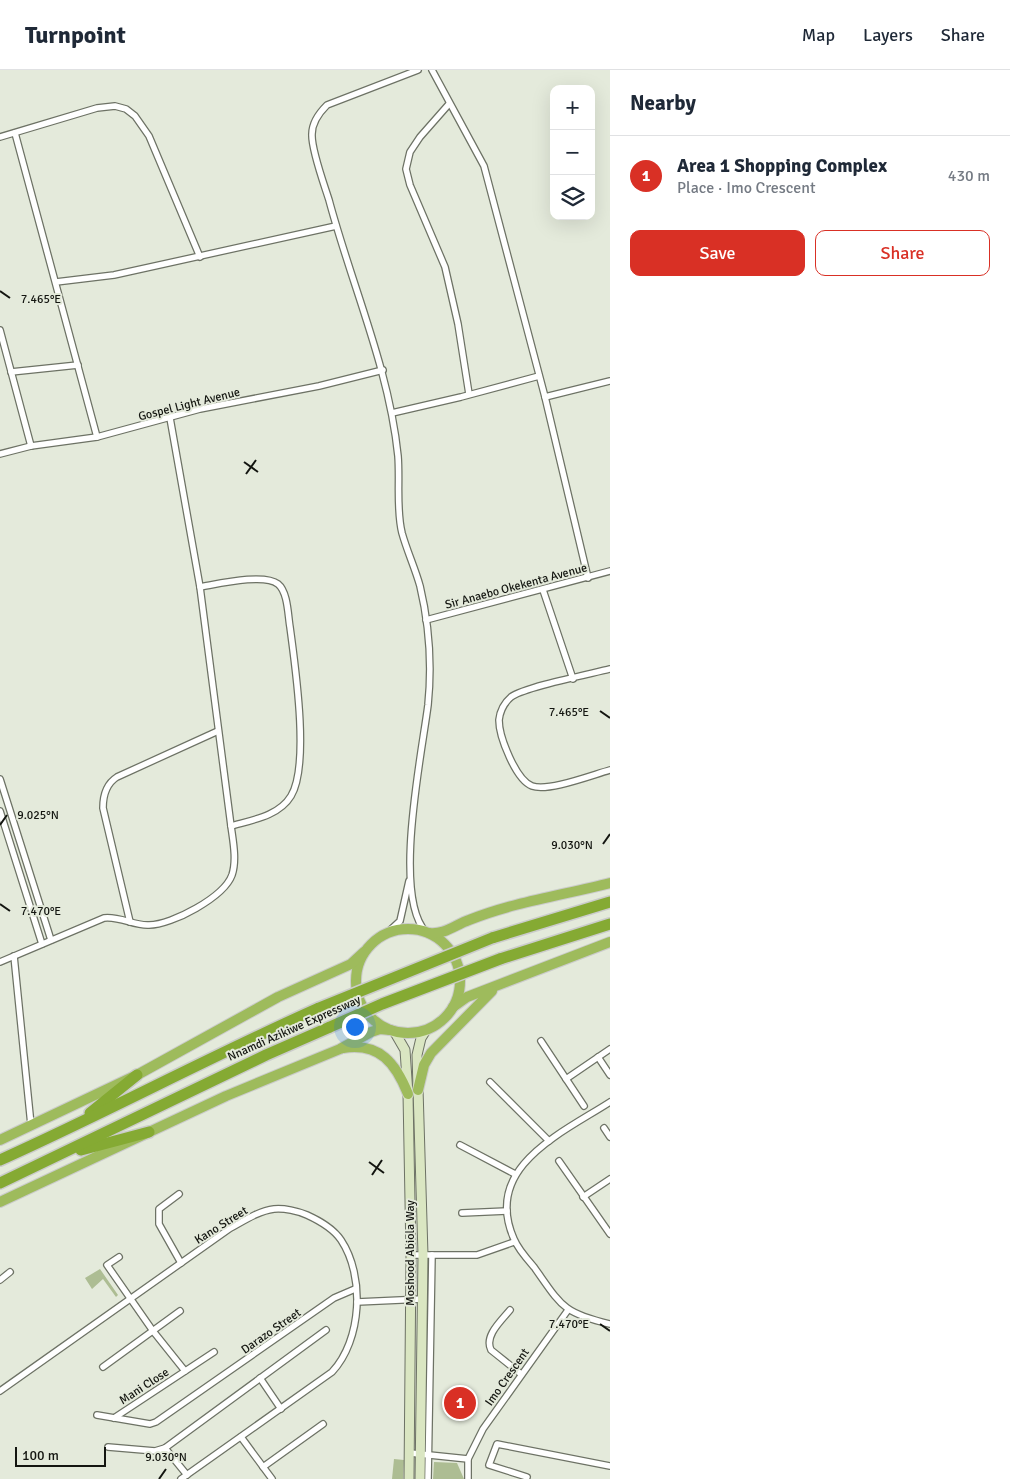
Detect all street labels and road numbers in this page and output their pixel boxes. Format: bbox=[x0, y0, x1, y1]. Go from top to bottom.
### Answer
street label: Gospel Light Avenue bbox=[137, 385, 242, 424]
street label: Sir Anaebo Okekenta Avenue bbox=[443, 560, 589, 613]
street label: Nnamdi Azikiwe Expressway bbox=[225, 992, 363, 1065]
street label: Moshood Abiola Way bbox=[403, 1200, 418, 1306]
street label: Kano Street bbox=[192, 1203, 251, 1248]
street label: Darazo Street bbox=[239, 1305, 304, 1357]
street label: Imo Crescent bbox=[482, 1346, 533, 1409]
street label: Mani Close bbox=[117, 1365, 172, 1408]

